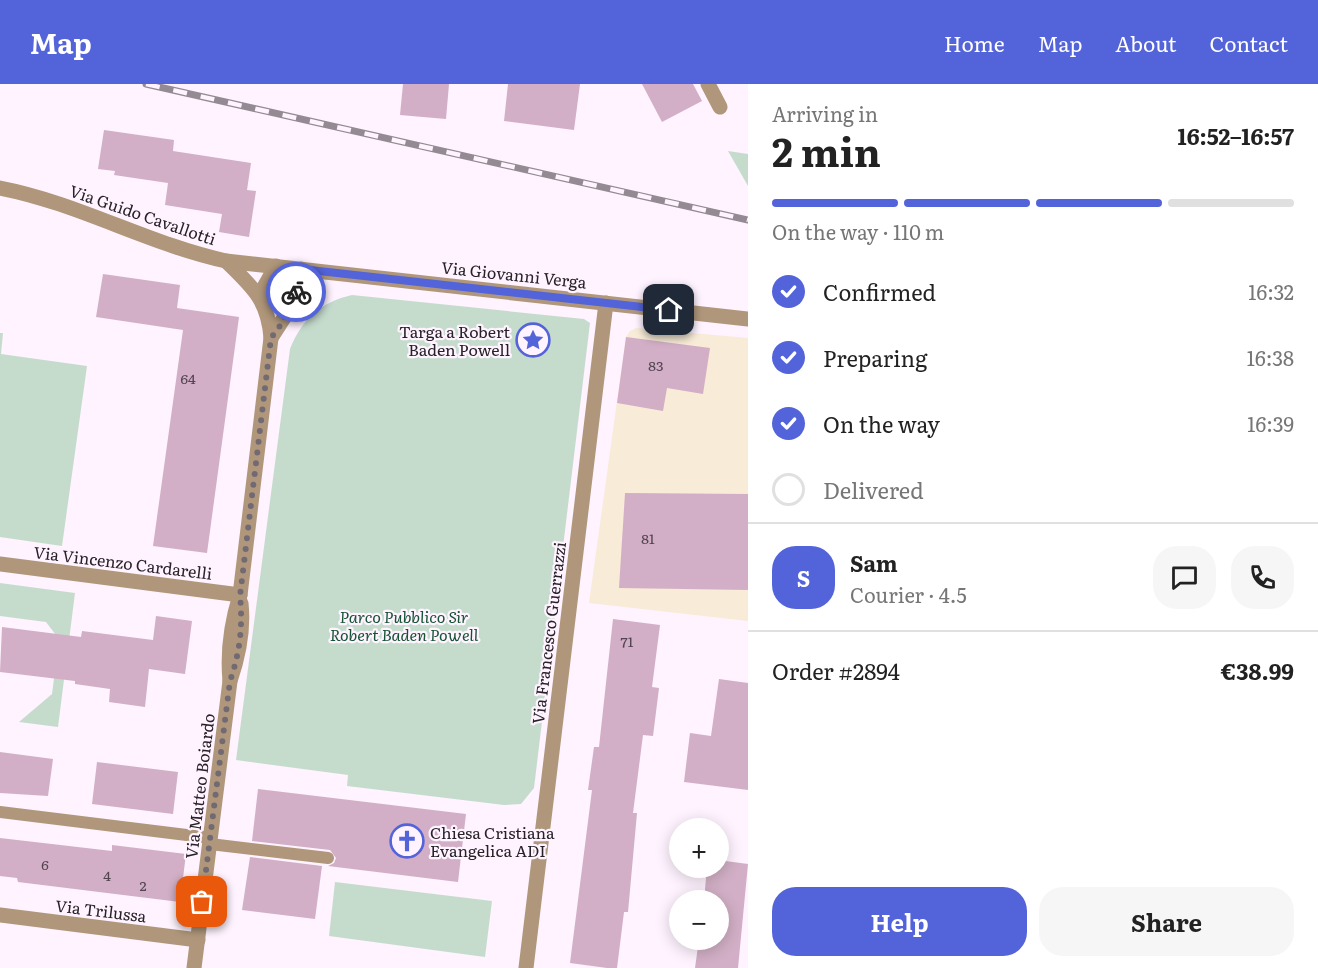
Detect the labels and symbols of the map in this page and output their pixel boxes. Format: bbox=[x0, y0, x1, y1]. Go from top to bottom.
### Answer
street label: Via Guido Cavallotti bbox=[67, 178, 219, 250]
street label: Via Giovanni Verga bbox=[440, 254, 588, 294]
courier bbox=[266, 262, 326, 322]
pin bbox=[643, 284, 694, 335]
place label: Targa a Robert Baden Powell bbox=[399, 319, 511, 361]
place icon: Targa a Robert Baden Powell bbox=[515, 322, 551, 358]
house number: 83 bbox=[648, 355, 664, 375]
house number: 64 bbox=[180, 368, 196, 388]
house number: 81 bbox=[641, 528, 655, 548]
street label: Via Vincenzo Cardarelli bbox=[32, 539, 214, 585]
street label: Via Francesco Guerrazzi bbox=[525, 541, 571, 725]
park label: Parco Pubblico Sir Robert Baden Powell bbox=[330, 604, 479, 646]
house number: 71 bbox=[621, 631, 634, 651]
street label: Via Matteo Boiardo bbox=[178, 712, 220, 860]
place label: Chiesa Cristiana Evangelica ADI bbox=[430, 820, 555, 862]
church icon: Chiesa Cristiana Evangelica ADI bbox=[389, 823, 425, 859]
house number: 6 bbox=[41, 854, 49, 874]
house number: 4 bbox=[103, 865, 111, 885]
house number: 2 bbox=[139, 875, 147, 895]
pin bbox=[176, 876, 227, 927]
street label: Via Trilussa bbox=[54, 893, 148, 928]

